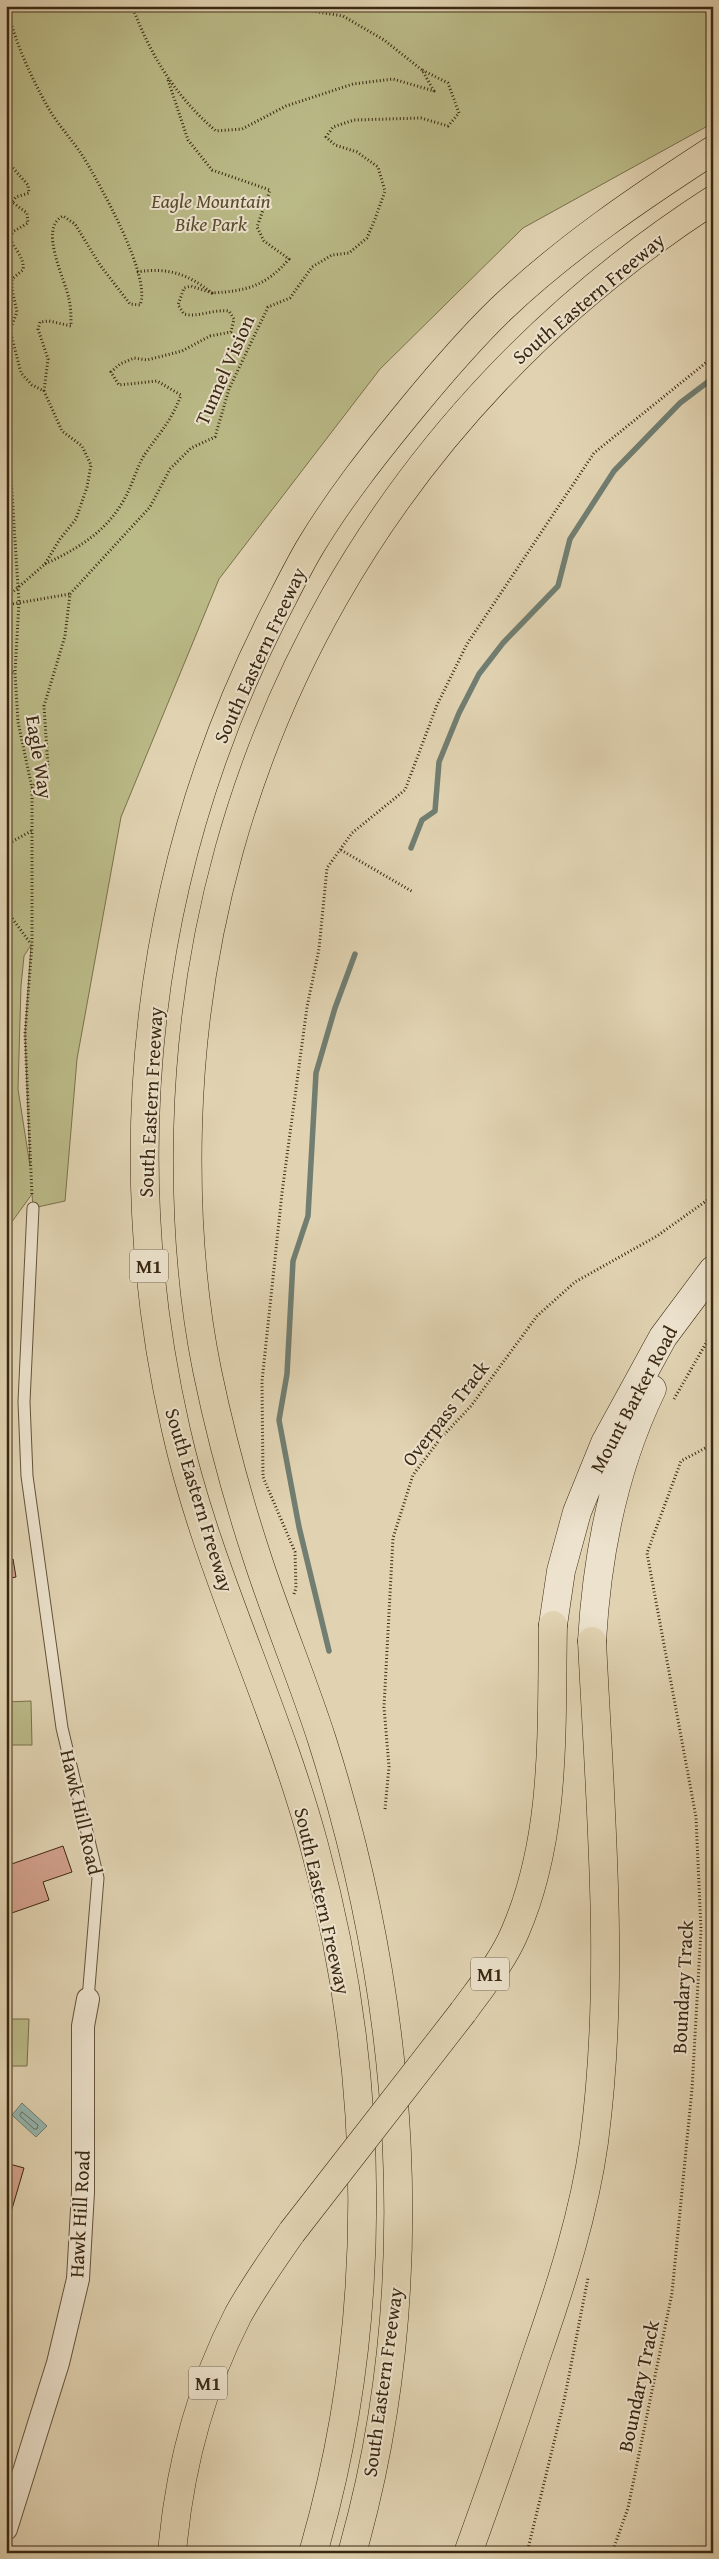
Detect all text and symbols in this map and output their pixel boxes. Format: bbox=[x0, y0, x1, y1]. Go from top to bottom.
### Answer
park label: Eagle Mountain Bike Park bbox=[150, 186, 271, 238]
street label: South Eastern Freeway bbox=[505, 225, 671, 371]
street label: Tunnel Vision bbox=[187, 310, 261, 430]
street label: South Eastern Freeway bbox=[205, 562, 313, 748]
street label: Eagle Way bbox=[19, 713, 61, 801]
street label: South Eastern Freeway bbox=[131, 1006, 169, 1198]
road number: M1 bbox=[130, 1250, 168, 1282]
street label: Mount Barker Road bbox=[582, 1320, 684, 1478]
street label: Overpass Track bbox=[394, 1353, 496, 1472]
street label: South Eastern Freeway bbox=[158, 1404, 242, 1596]
street label: Hawk Hill Road bbox=[54, 1747, 111, 1878]
street label: South Eastern Freeway bbox=[287, 1805, 359, 1997]
street label: Boundary Track bbox=[664, 1919, 700, 2055]
road number: M1 bbox=[471, 1958, 509, 1990]
street label: Hawk Hill Road bbox=[61, 2149, 97, 2278]
street label: South Eastern Freeway bbox=[354, 2285, 410, 2479]
street label: Boundary Track bbox=[610, 2317, 666, 2454]
road number: M1 bbox=[189, 2366, 227, 2400]

